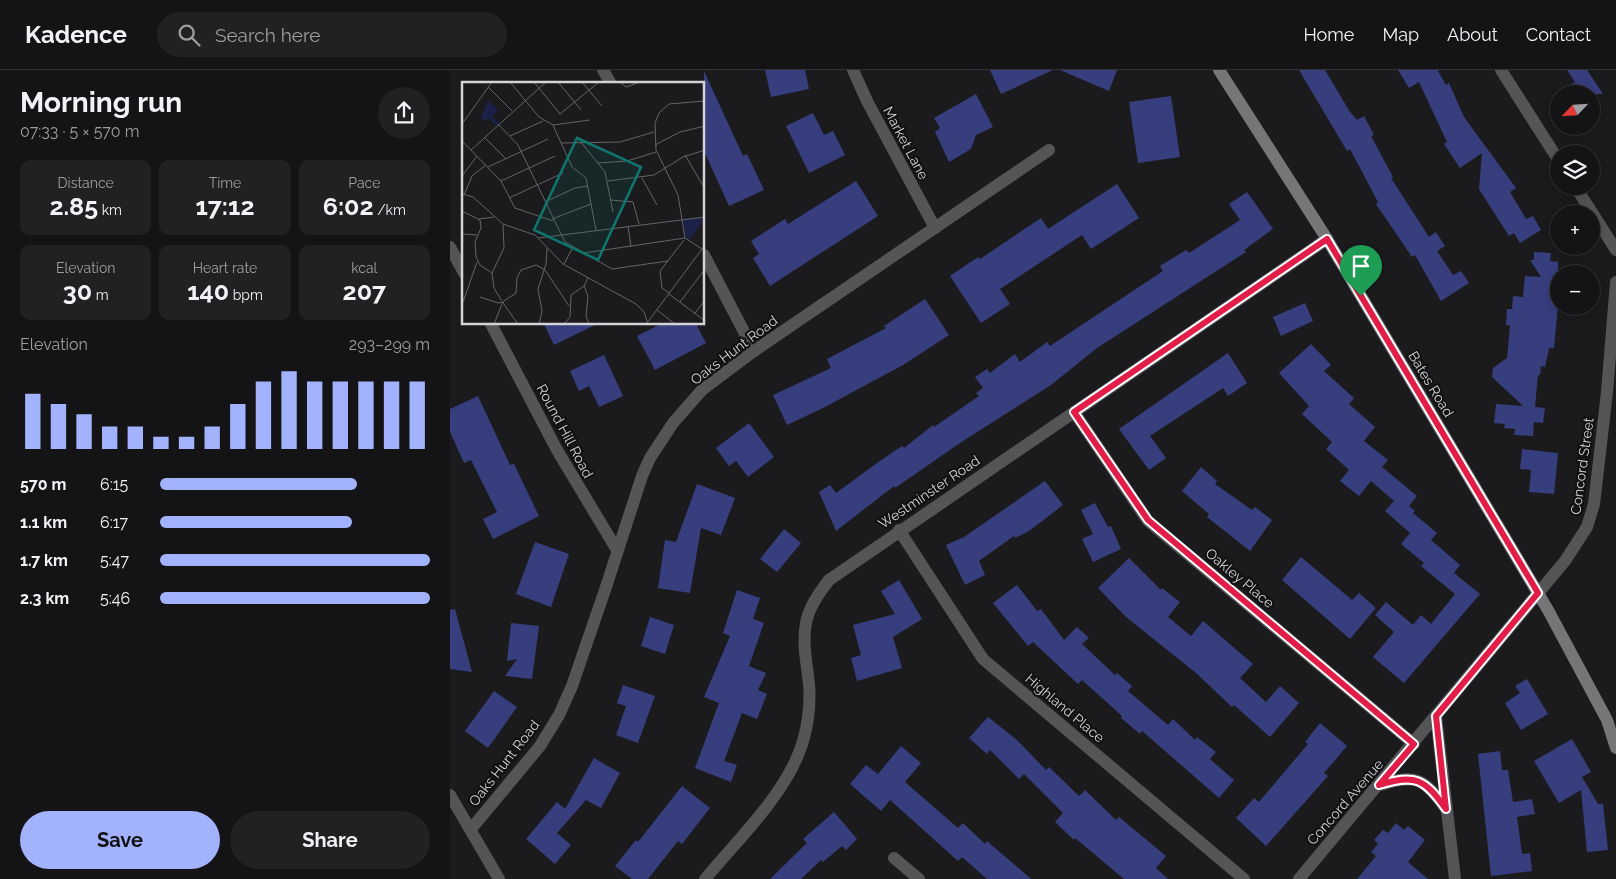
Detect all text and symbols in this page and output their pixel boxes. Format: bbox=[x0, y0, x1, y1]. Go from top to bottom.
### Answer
search box bbox=[157, 12, 507, 57]
text: Kadence bbox=[25, 20, 127, 49]
icon: search bbox=[175, 21, 203, 49]
text: Search here bbox=[215, 24, 320, 46]
text: Home bbox=[1303, 24, 1354, 45]
text: Map bbox=[1382, 24, 1419, 45]
text: About bbox=[1447, 24, 1498, 45]
text: Contact bbox=[1526, 24, 1591, 45]
inset map bbox=[462, 82, 705, 325]
north arrow bbox=[1550, 85, 1600, 135]
map controls bbox=[1550, 85, 1600, 315]
text: Morning run bbox=[20, 86, 182, 119]
button: share bbox=[378, 87, 430, 139]
street label: Market Lane bbox=[880, 104, 932, 182]
text: 07:33 · 5 × 570 m bbox=[20, 122, 139, 141]
button: layers bbox=[1550, 145, 1600, 195]
text: Distance bbox=[58, 175, 114, 191]
text: Time bbox=[209, 175, 241, 191]
text: Pace bbox=[348, 175, 380, 191]
text: 2.85 bbox=[49, 191, 98, 221]
text: 17:12 bbox=[195, 191, 255, 221]
text: 6:02 bbox=[323, 191, 374, 221]
text: km bbox=[98, 202, 122, 218]
text: /km bbox=[374, 202, 406, 218]
button: + bbox=[1550, 205, 1600, 255]
pin bbox=[1340, 245, 1382, 296]
icon: arrive bbox=[1347, 252, 1375, 280]
text: Elevation bbox=[56, 260, 115, 276]
text: Heart rate bbox=[193, 260, 257, 276]
text: kcal bbox=[351, 260, 377, 276]
button: − bbox=[1550, 265, 1600, 315]
text: 30 bbox=[63, 276, 92, 306]
text: 140 bbox=[187, 276, 229, 306]
text: 207 bbox=[343, 276, 386, 306]
text: m bbox=[92, 287, 109, 303]
text: bpm bbox=[229, 287, 263, 303]
street label: Oaks Hunt Road bbox=[687, 312, 781, 388]
text: Elevation bbox=[20, 335, 88, 354]
text: 293–299 m bbox=[349, 335, 430, 354]
street label: Bates Road bbox=[1405, 348, 1457, 420]
street label: Round Hill Road bbox=[534, 381, 596, 481]
street label: Concord Street bbox=[1567, 416, 1597, 516]
street label: Westminster Road bbox=[875, 452, 983, 532]
text: 570 m bbox=[20, 475, 66, 494]
text: 6:15 bbox=[100, 475, 128, 494]
text: 1.1 km bbox=[20, 513, 67, 532]
text: 6:17 bbox=[100, 513, 128, 532]
street label: Oakley Place bbox=[1203, 545, 1277, 611]
text: 1.7 km bbox=[20, 551, 68, 570]
text: 5:47 bbox=[100, 551, 129, 570]
text: 2.3 km bbox=[20, 589, 69, 608]
text: 5:46 bbox=[100, 589, 130, 608]
street label: Highland Place bbox=[1022, 670, 1108, 746]
street label: Oaks Hunt Road bbox=[466, 717, 542, 809]
street label: Concord Avenue bbox=[1304, 756, 1386, 848]
button: Save bbox=[20, 811, 220, 869]
button: Share bbox=[230, 811, 430, 869]

